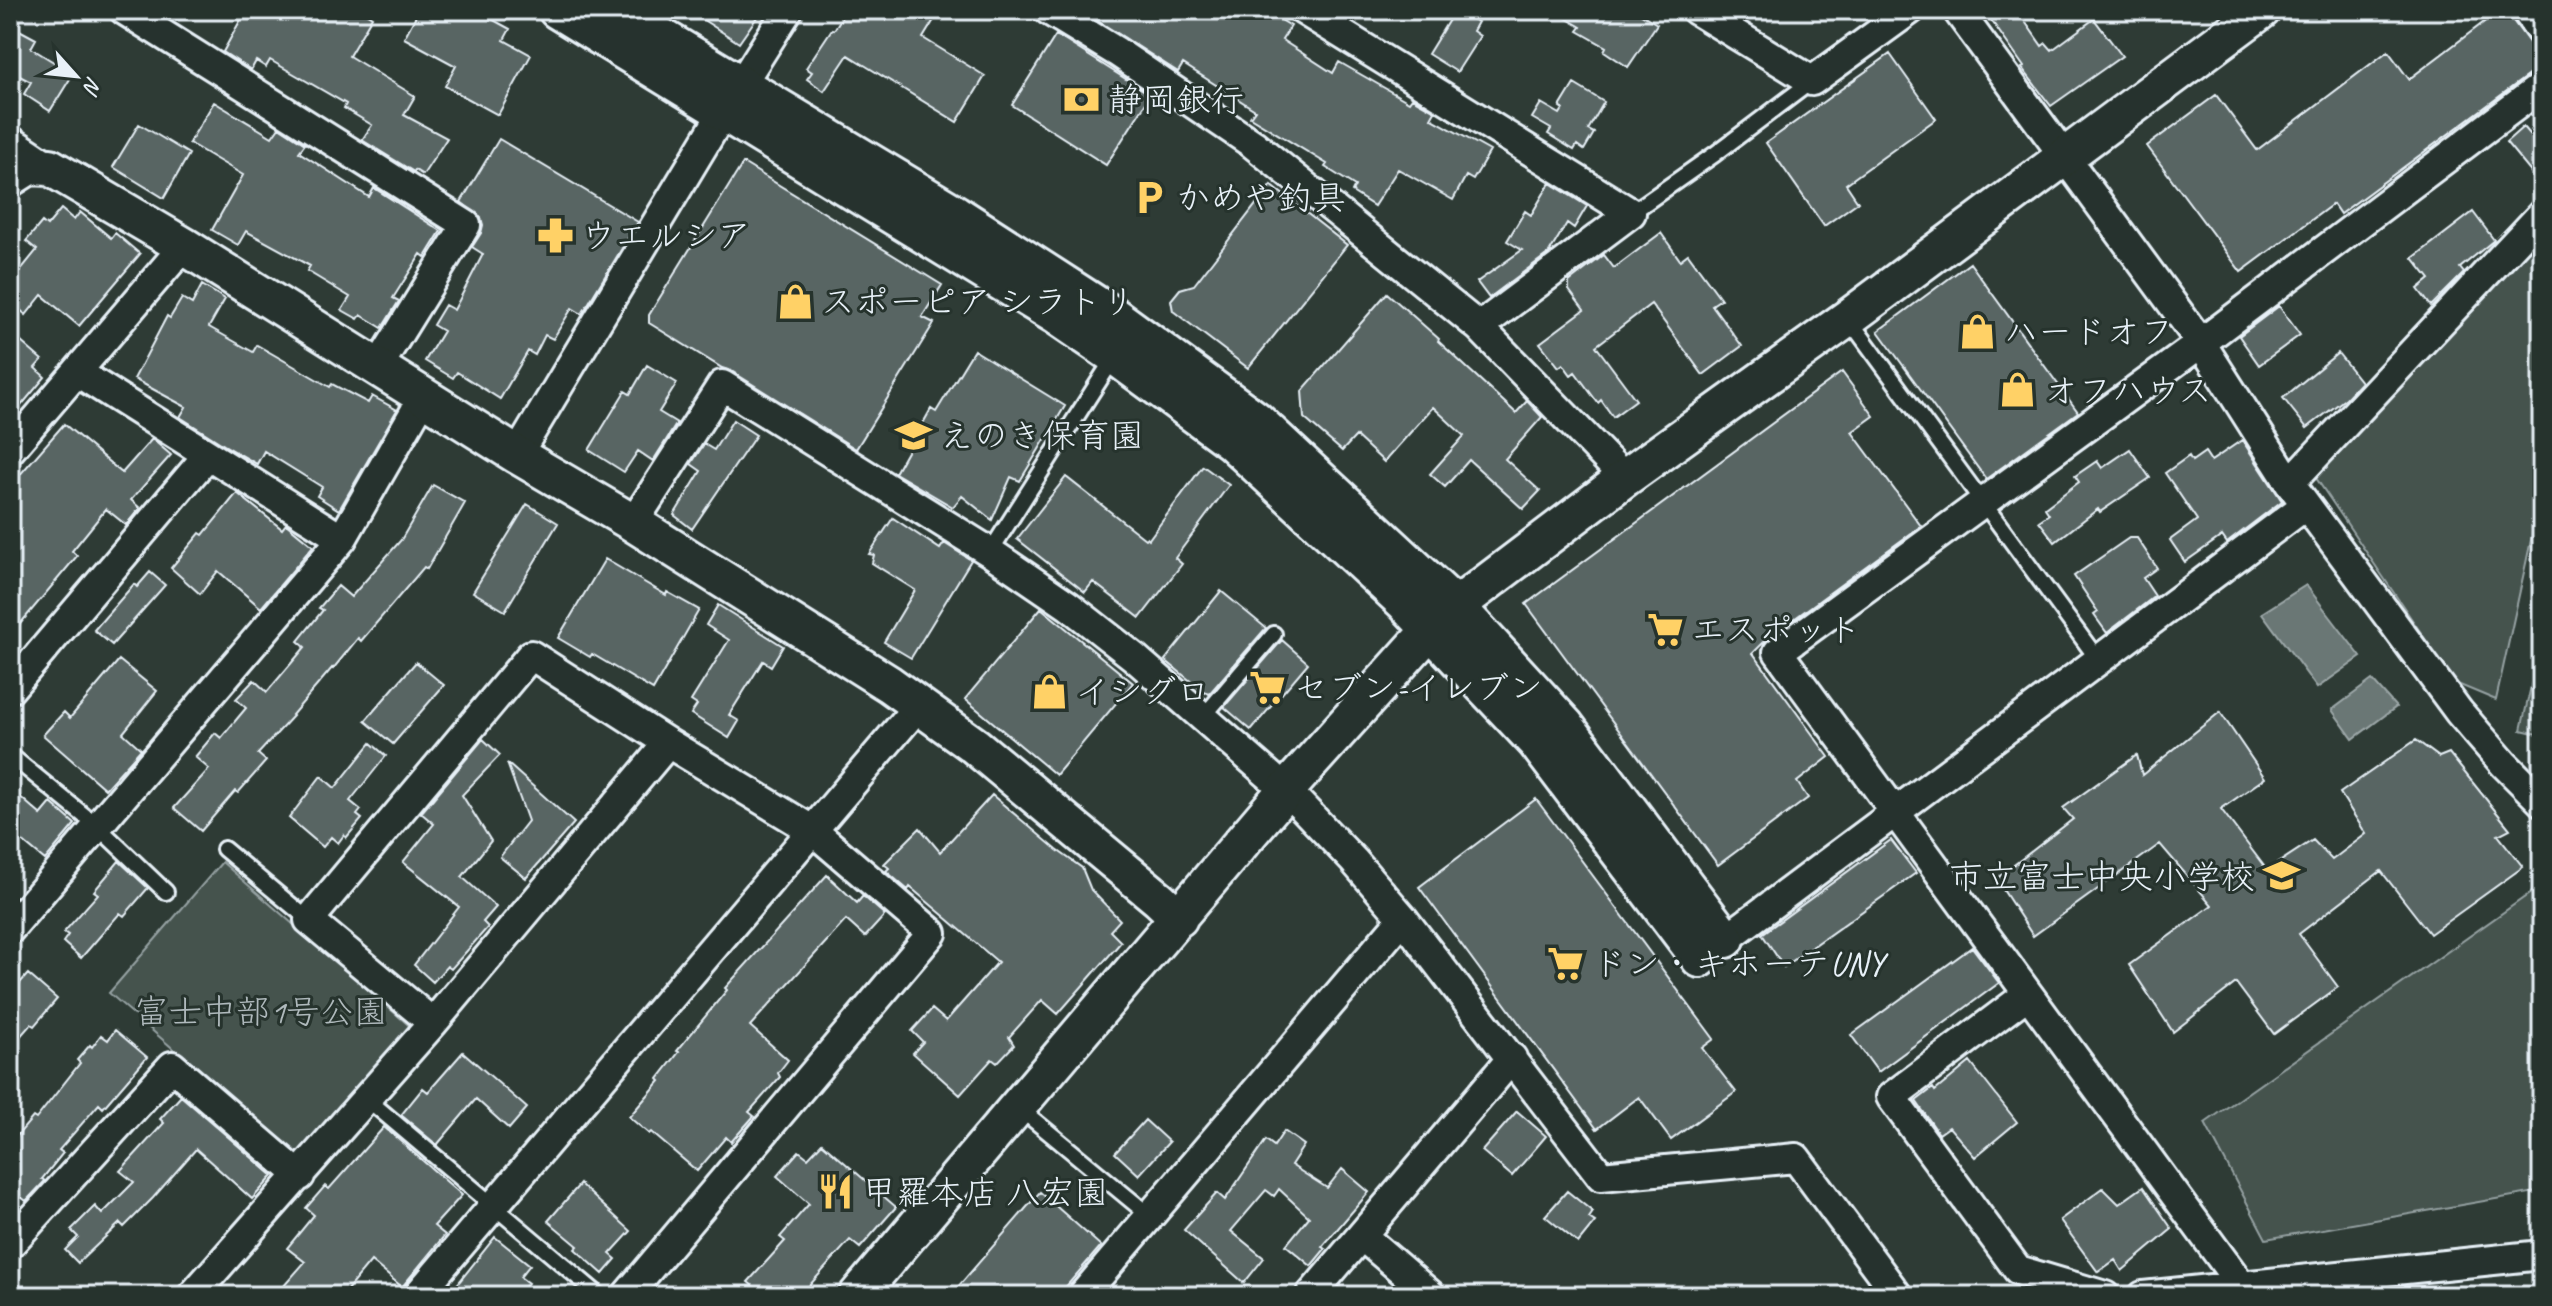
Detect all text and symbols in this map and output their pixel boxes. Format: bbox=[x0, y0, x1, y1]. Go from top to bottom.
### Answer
north arrow bbox=[36, 36, 116, 116]
text: N bbox=[76, 72, 108, 100]
place label: 静岡銀行 bbox=[1108, 78, 1244, 121]
bank icon: 静岡銀行 bbox=[1063, 80, 1101, 118]
place label: かめや釣具 bbox=[1176, 176, 1346, 219]
parking icon: かめや釣具 bbox=[1131, 178, 1169, 216]
place label: ウエルシア bbox=[581, 214, 751, 257]
pharmacy icon: ウエルシア bbox=[536, 216, 574, 254]
place label: スポーピア シラトリ bbox=[821, 280, 1135, 323]
shop icon: スポーピア シラトリ bbox=[776, 282, 814, 320]
place label: ハードオフ bbox=[2004, 310, 2174, 353]
shop icon: ハードオフ bbox=[1959, 312, 1997, 350]
place label: オフハウス bbox=[2044, 369, 2212, 412]
shop icon: オフハウス bbox=[1999, 371, 2037, 409]
place label: えのき保育園 bbox=[940, 414, 1144, 457]
school or university icon: えのき保育園 bbox=[895, 416, 933, 454]
place label: エスポット bbox=[1691, 608, 1861, 651]
supermarket icon: エスポット bbox=[1646, 610, 1684, 648]
place label: セブン-イレブン bbox=[1294, 666, 1543, 709]
supermarket icon: セブン-イレブン bbox=[1249, 668, 1287, 706]
place label: イシグロ bbox=[1075, 670, 1210, 713]
shop icon: イシグロ bbox=[1030, 672, 1068, 710]
place label: 市立富士中央小学校 bbox=[1949, 855, 2255, 898]
school or university icon: 市立富士中央小学校 bbox=[2262, 857, 2300, 895]
place label: ドン・キホーテUNY bbox=[1592, 942, 1889, 985]
supermarket icon: ドン・キホーテUNY bbox=[1547, 944, 1585, 982]
park label: 富士中部1号公園 bbox=[134, 990, 388, 1033]
place label: 甲羅本店 八宏園 bbox=[862, 1171, 1108, 1214]
restaurant icon: 甲羅本店 八宏園 bbox=[817, 1173, 855, 1211]

